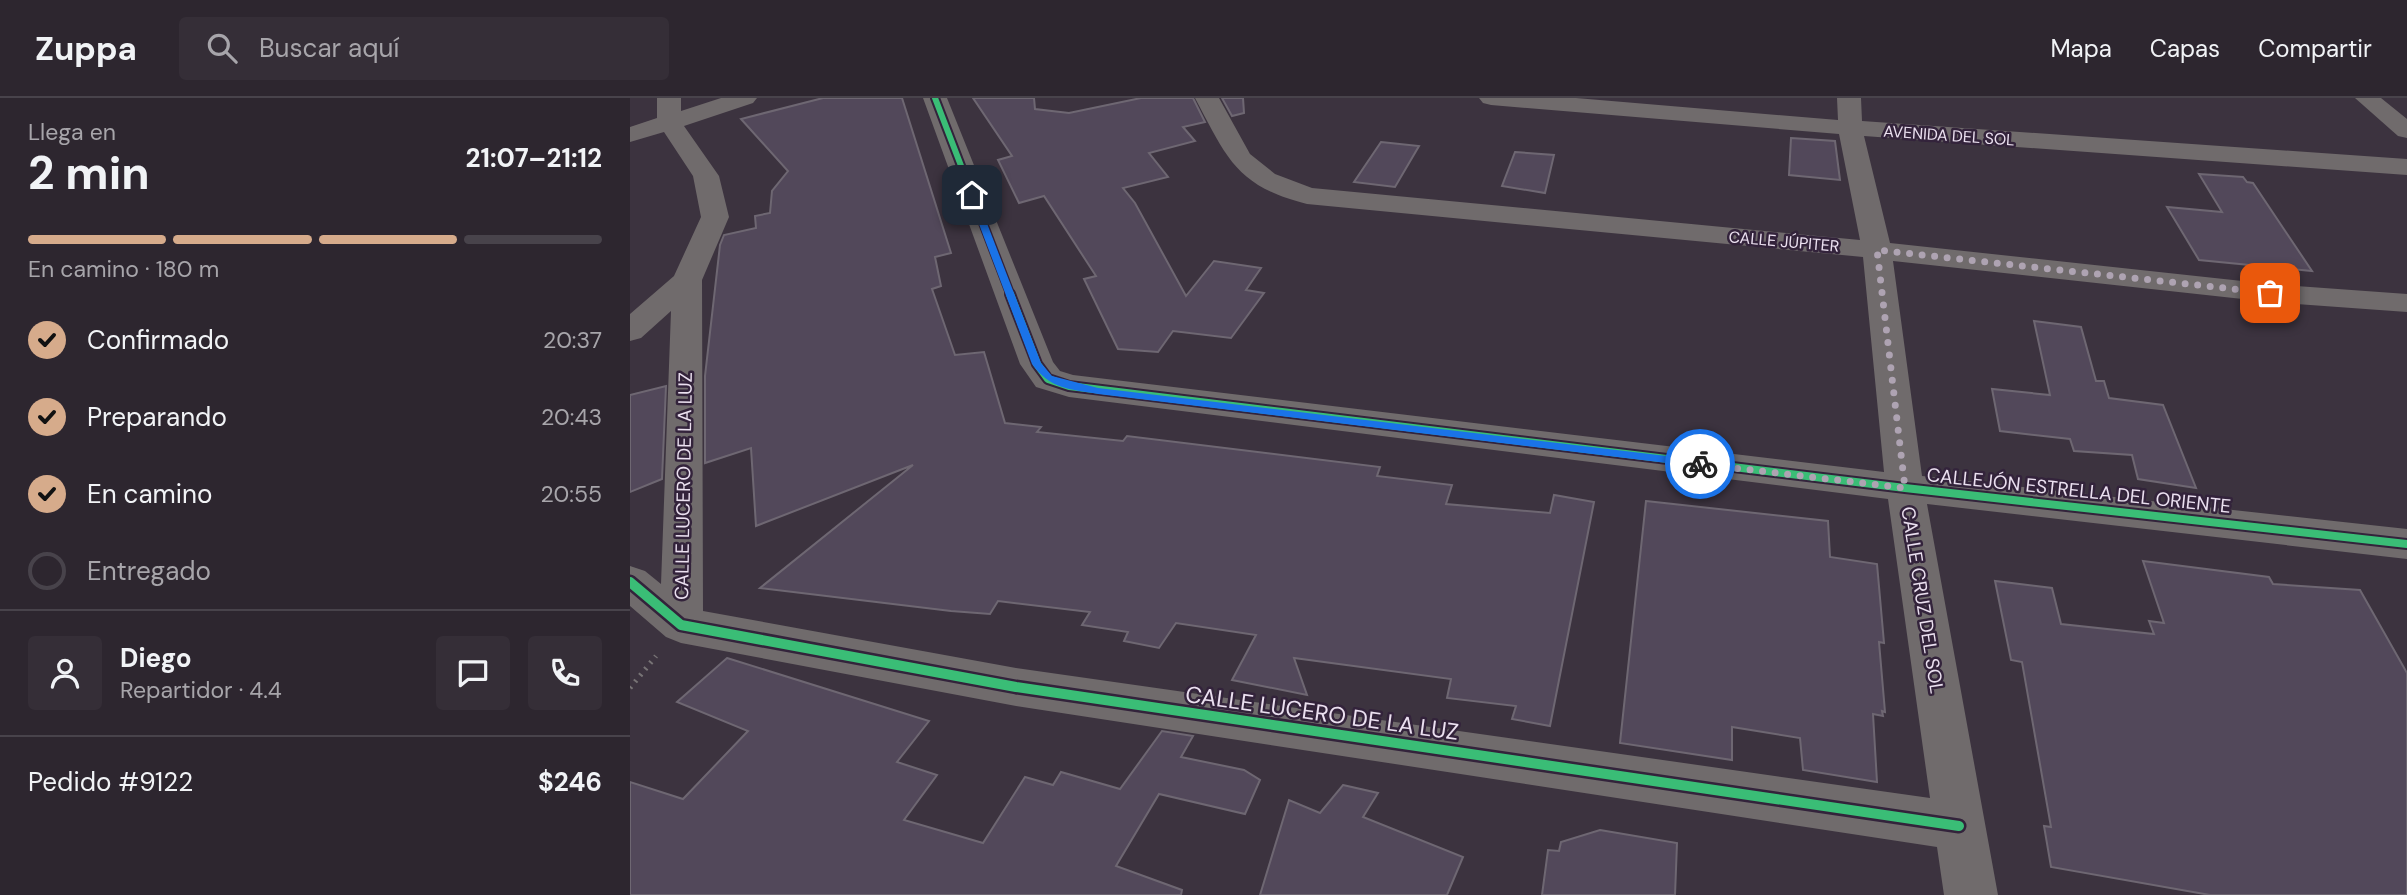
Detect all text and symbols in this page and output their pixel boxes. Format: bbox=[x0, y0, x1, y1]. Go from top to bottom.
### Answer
search box bbox=[179, 17, 669, 80]
text: Zuppa bbox=[35, 27, 137, 70]
icon: search bbox=[203, 29, 241, 67]
text: Buscar aquí bbox=[259, 31, 399, 65]
text: Mapa bbox=[2050, 33, 2112, 64]
text: Capas bbox=[2150, 33, 2220, 64]
text: Compartir bbox=[2258, 33, 2372, 64]
text: Llega en bbox=[28, 117, 116, 147]
street label: AVENIDA DEL SOL bbox=[1883, 120, 2015, 151]
text: 21:07–21:12 bbox=[466, 141, 602, 175]
text: 2 min bbox=[28, 143, 150, 203]
pin bbox=[942, 165, 1002, 225]
icon: home bbox=[953, 176, 991, 214]
street label: CALLE JÚPITER bbox=[1728, 226, 1840, 257]
text: En camino · 180 m bbox=[28, 254, 219, 284]
pin bbox=[2240, 263, 2300, 323]
icon: bag bbox=[2251, 274, 2289, 312]
icon: check bbox=[28, 321, 66, 359]
text: Confirmado bbox=[87, 323, 229, 357]
text: 20:37 bbox=[543, 325, 602, 355]
street label: CALLE LUCERO DE LA LUZ bbox=[669, 372, 698, 600]
icon: check bbox=[28, 398, 66, 436]
text: Preparando bbox=[87, 400, 227, 434]
text: 20:43 bbox=[541, 402, 602, 432]
courier bbox=[1665, 429, 1735, 499]
icon: bike bbox=[1681, 445, 1719, 483]
street label: CALLEJÓN ESTRELLA DEL ORIENTE bbox=[1926, 462, 2232, 519]
icon: check bbox=[28, 475, 66, 513]
text: En camino bbox=[87, 477, 212, 511]
text: 20:55 bbox=[541, 479, 602, 509]
street label: CALLE CRUZ DEL SOL bbox=[1895, 505, 1950, 695]
text: Entregado bbox=[87, 554, 211, 588]
button: person bbox=[28, 636, 102, 710]
button: chat bbox=[436, 636, 510, 710]
button: phone bbox=[528, 636, 602, 710]
text: Diego bbox=[120, 641, 192, 675]
text: Repartidor · 4.4 bbox=[120, 675, 282, 705]
street label: CALLE LUCERO DE LA LUZ bbox=[1183, 679, 1461, 747]
text: Pedido #9122 bbox=[28, 765, 193, 799]
text: $246 bbox=[538, 765, 602, 799]

